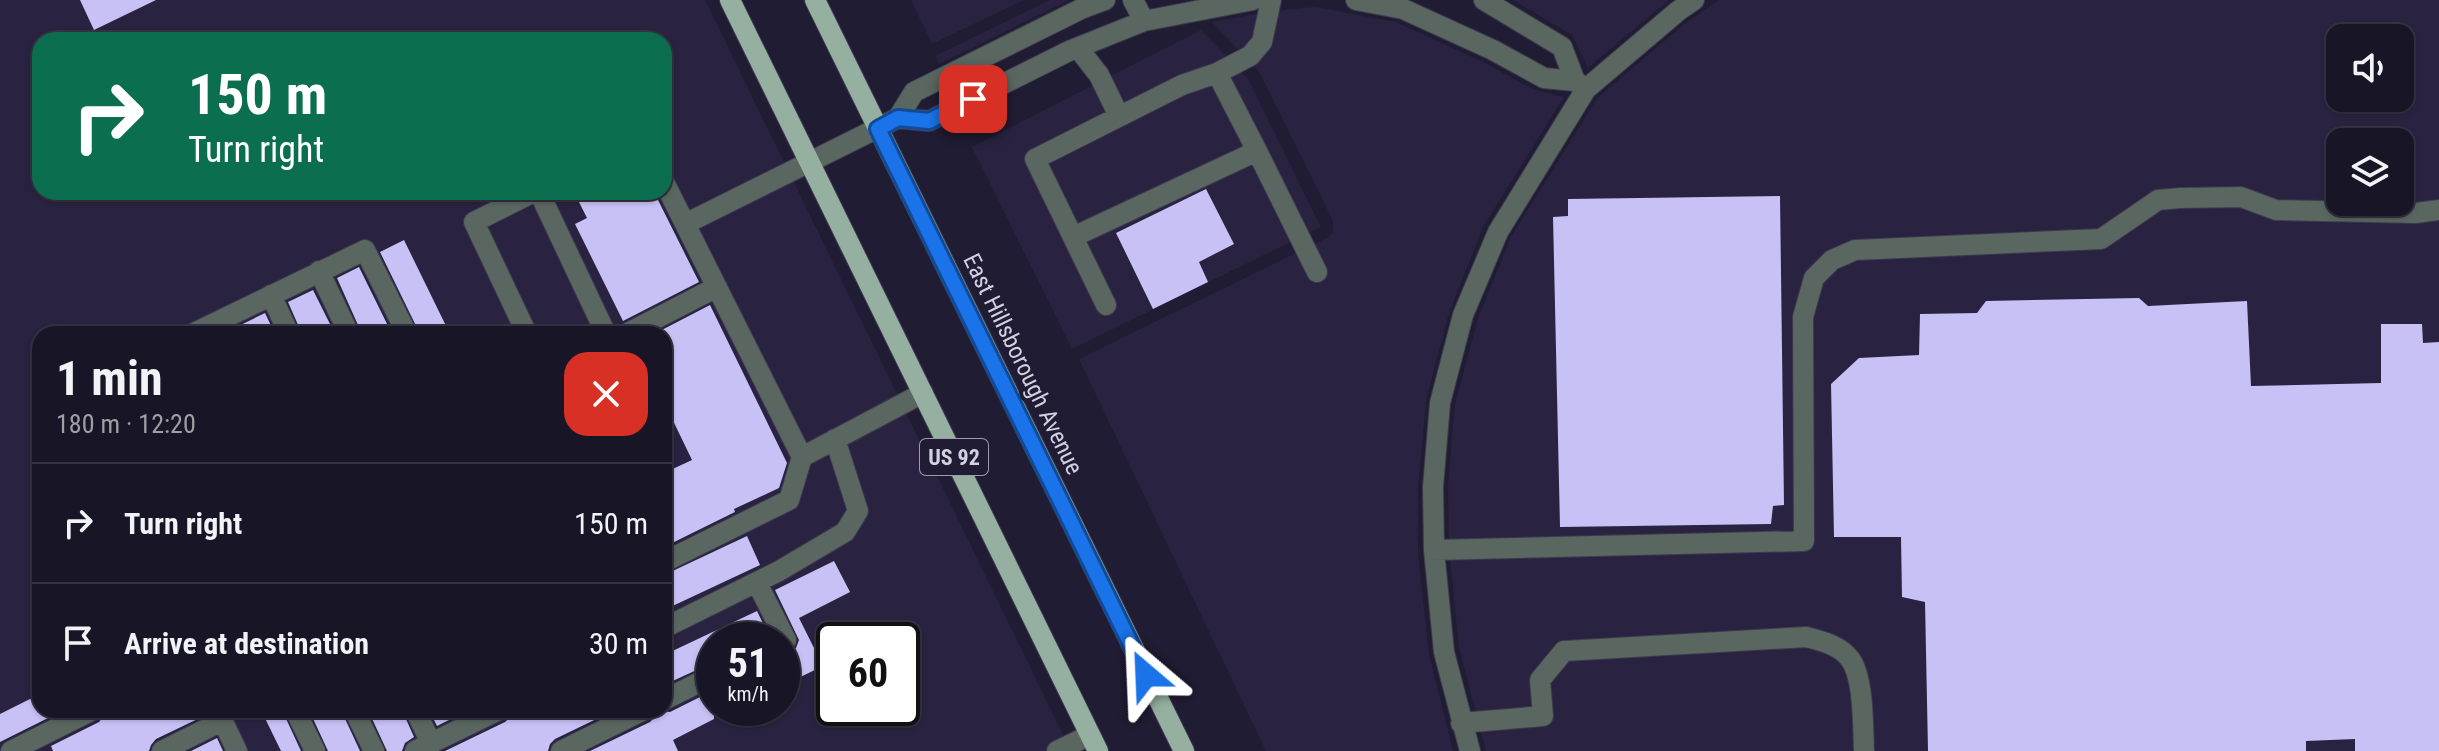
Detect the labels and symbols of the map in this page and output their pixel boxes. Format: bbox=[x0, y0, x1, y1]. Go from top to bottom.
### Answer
pin bbox=[939, 65, 1007, 133]
street label: East Hillsborough Avenue bbox=[957, 249, 1089, 479]
road number: US 92 bbox=[920, 439, 988, 475]
speed limit sign: 60 bbox=[816, 622, 920, 726]
position arrow bbox=[1104, 633, 1188, 717]

